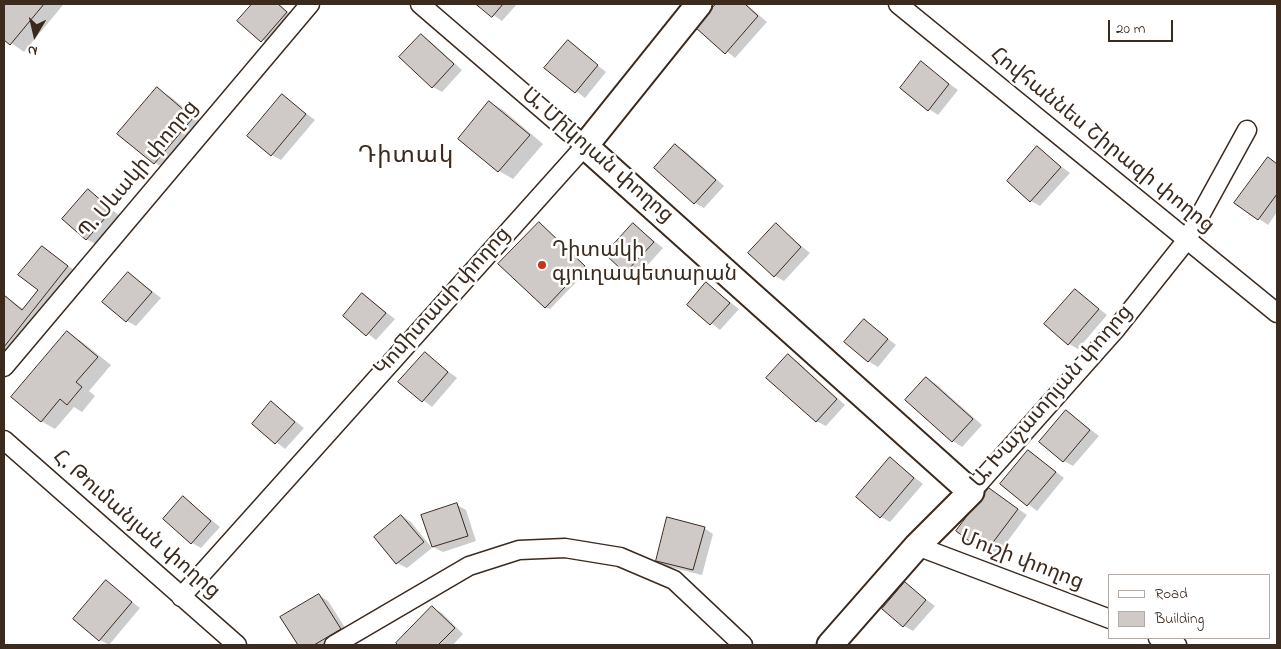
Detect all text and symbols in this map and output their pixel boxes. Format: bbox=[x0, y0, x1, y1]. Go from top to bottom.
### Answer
north arrow bbox=[10, 10, 60, 60]
scale bar bbox=[1111, 10, 1176, 42]
text: 20 m bbox=[1116, 18, 1145, 40]
text: N bbox=[26, 39, 39, 61]
street label: Հովհաննես Շիրազի փողոց bbox=[984, 44, 1218, 240]
street label: Ա. Միկոյան փողոց bbox=[515, 84, 677, 230]
street label: Պ. Սևակի փողոց bbox=[75, 96, 205, 246]
district label: Դիտակ bbox=[357, 144, 455, 172]
street label: Կոմիտասի փողոց bbox=[371, 223, 517, 383]
place label: Դիտակի գյուղապետարան bbox=[552, 240, 737, 290]
marker: Դիտակի գյուղապետարան bbox=[536, 259, 548, 271]
street label: Ա. Խաչատրյան փողոց bbox=[967, 301, 1139, 495]
street label: Հ. Թումանյան փողոց bbox=[46, 446, 224, 606]
street label: Մուշի փողոց bbox=[956, 527, 1086, 597]
legend bbox=[1108, 574, 1271, 639]
text: Road bbox=[1155, 583, 1188, 605]
text: Building bbox=[1155, 608, 1204, 630]

